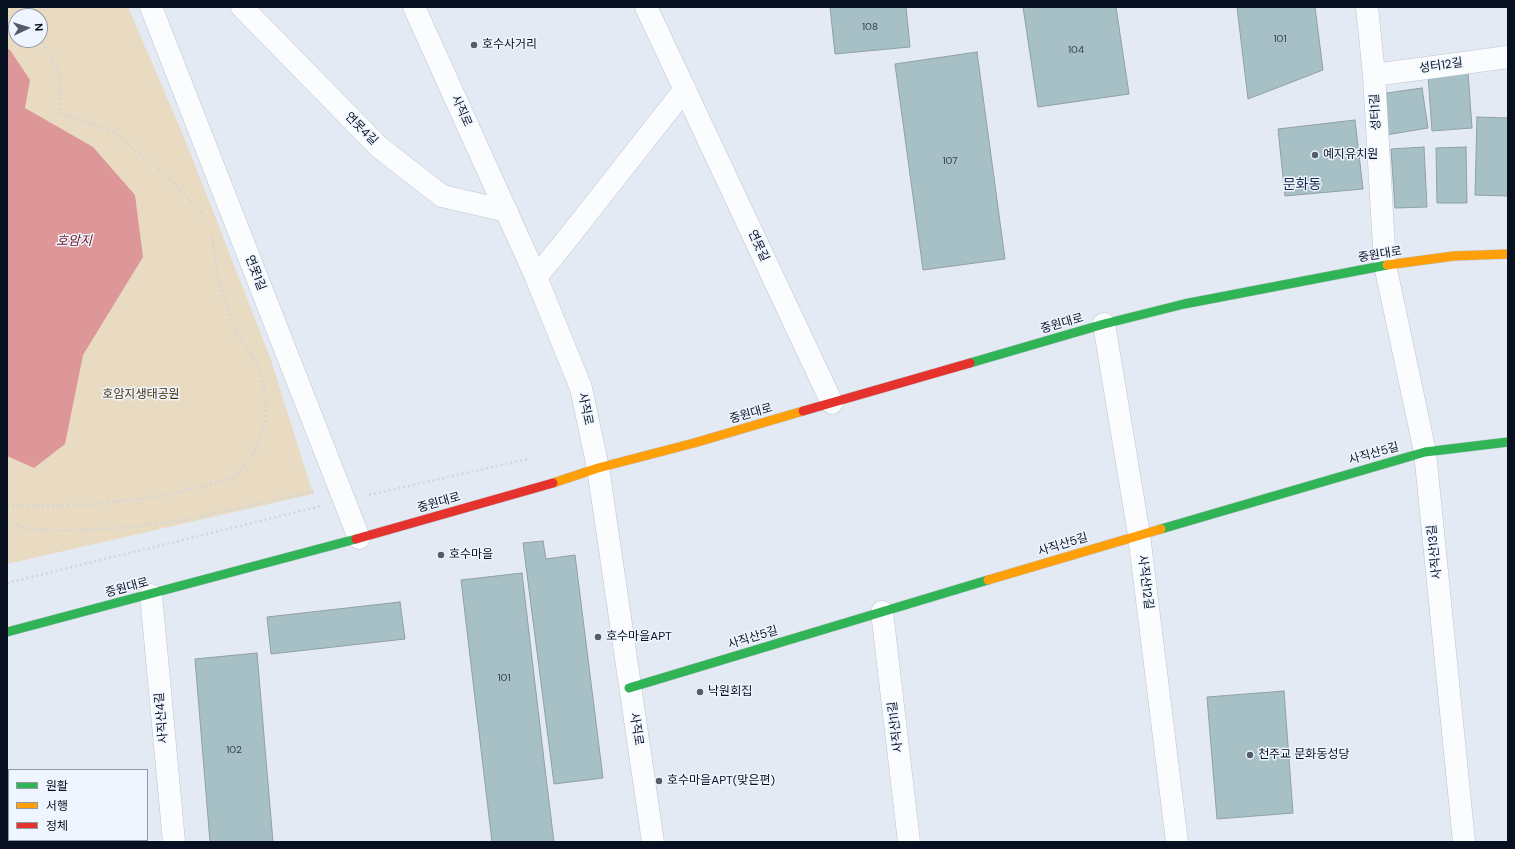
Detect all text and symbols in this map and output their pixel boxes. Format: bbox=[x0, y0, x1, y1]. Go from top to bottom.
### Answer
north arrow bbox=[8, 8, 48, 48]
house number: 108 bbox=[862, 21, 878, 33]
text: N bbox=[32, 23, 46, 32]
house number: 101 bbox=[1273, 33, 1287, 45]
place label: 호수사거리 bbox=[482, 38, 537, 52]
marker: 호수사거리 bbox=[469, 40, 479, 50]
house number: 104 bbox=[1068, 44, 1084, 56]
street label: 성터12길 bbox=[1418, 56, 1464, 76]
street label: 사직로 bbox=[448, 93, 474, 129]
street label: 성터1길 bbox=[1368, 93, 1384, 131]
street label: 연못4길 bbox=[342, 110, 380, 148]
place label: 예지유치원 bbox=[1323, 148, 1378, 162]
marker: 예지유치원 bbox=[1310, 150, 1320, 160]
house number: 107 bbox=[942, 155, 958, 167]
district label: 문화동 bbox=[1283, 177, 1321, 193]
street label: 연못길 bbox=[744, 228, 772, 264]
water label: 호암지 bbox=[56, 234, 92, 250]
street label: 중원대로 bbox=[1357, 244, 1403, 266]
street label: 연못1길 bbox=[242, 253, 268, 293]
street label: 중원대로 bbox=[1039, 311, 1085, 337]
park label: 호암지생태공원 bbox=[102, 388, 180, 402]
street label: 사직로 bbox=[575, 391, 595, 427]
street label: 중원대로 bbox=[728, 401, 774, 427]
street label: 사직산5길 bbox=[1347, 440, 1401, 468]
street label: 중원대로 bbox=[416, 490, 462, 516]
street label: 사직산13길 bbox=[1425, 524, 1445, 580]
street label: 사직산5길 bbox=[1036, 531, 1090, 559]
place label: 호수마을 bbox=[449, 548, 493, 562]
marker: 호수마을 bbox=[436, 550, 446, 560]
street label: 사직산12길 bbox=[1135, 554, 1155, 610]
street label: 중원대로 bbox=[104, 575, 150, 601]
street label: 사직산5길 bbox=[726, 624, 780, 652]
place label: 호수마을APT bbox=[606, 630, 672, 644]
marker: 호수마을APT bbox=[593, 632, 603, 642]
house number: 101 bbox=[497, 672, 511, 684]
place label: 낙원회집 bbox=[708, 685, 752, 699]
marker: 낙원회집 bbox=[695, 687, 705, 697]
street label: 사직산4길 bbox=[153, 692, 171, 744]
street label: 사직산11길 bbox=[886, 700, 906, 754]
street label: 사직로 bbox=[626, 712, 646, 746]
house number: 102 bbox=[226, 744, 242, 756]
place label: 천주교 문화동성당 bbox=[1258, 748, 1350, 762]
marker: 천주교 문화동성당 bbox=[1245, 750, 1255, 760]
legend bbox=[8, 769, 148, 841]
place label: 호수마을APT(맞은편) bbox=[667, 774, 775, 788]
marker: 호수마을APT(맞은편) bbox=[654, 776, 664, 786]
text: 원활 bbox=[46, 778, 68, 794]
text: 서행 bbox=[46, 798, 68, 814]
text: 정체 bbox=[46, 818, 68, 834]

